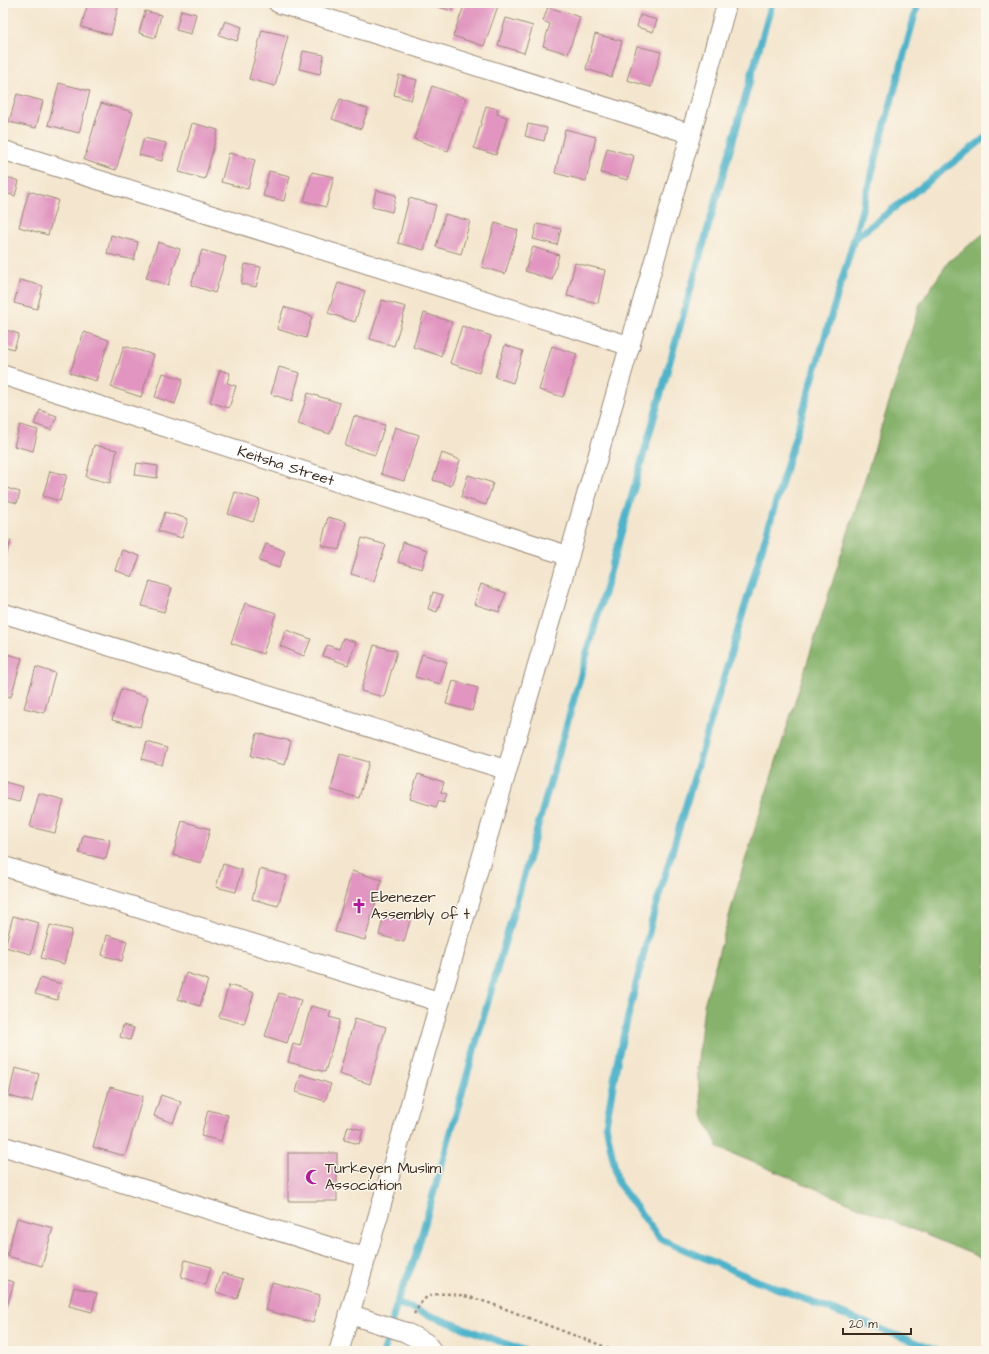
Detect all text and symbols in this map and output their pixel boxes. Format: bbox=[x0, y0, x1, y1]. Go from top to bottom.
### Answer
street label: Keitsha Street bbox=[235, 440, 337, 491]
place label: Ebenezer Assembly of t bbox=[371, 887, 470, 926]
church icon: Ebenezer Assembly of t bbox=[350, 897, 368, 915]
place label: Turkeyen Muslim Association bbox=[325, 1158, 442, 1196]
mosque icon: Turkeyen Muslim Association bbox=[304, 1168, 322, 1186]
scale bar bbox=[843, 1310, 911, 1336]
text: 20 m bbox=[849, 1316, 878, 1333]

